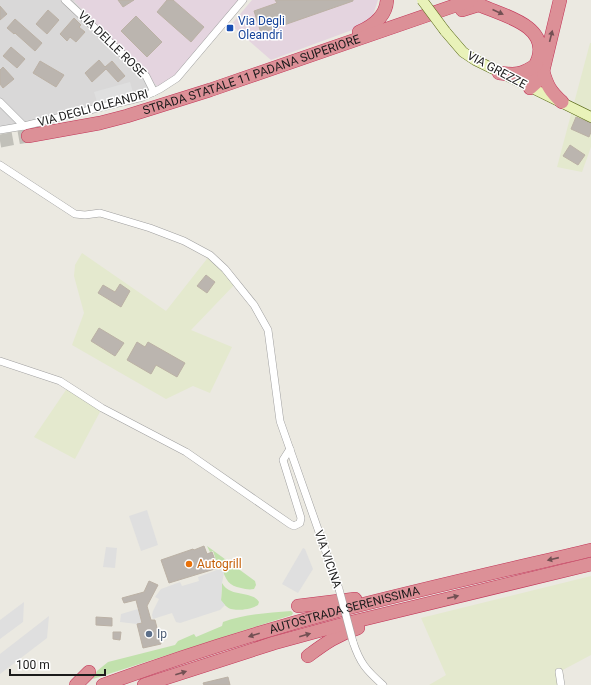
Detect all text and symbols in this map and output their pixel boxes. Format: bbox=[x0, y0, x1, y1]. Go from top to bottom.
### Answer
street label: VIA DELLE ROSE bbox=[75, 8, 149, 80]
one-way arrow bbox=[492, 9, 504, 16]
place label: Via Degli Oleandri bbox=[238, 14, 285, 42]
marker: Via Degli Oleandri bbox=[225, 23, 235, 33]
one-way arrow bbox=[549, 29, 555, 42]
street label: STRADA STATALE 11 PADANA SUPERIORE bbox=[141, 32, 362, 118]
street label: VIA GREZZE bbox=[465, 48, 529, 92]
street label: VIA DEGLI OLEANDRI bbox=[36, 87, 150, 129]
street label: VIA VICINA bbox=[312, 528, 344, 590]
place label: Autogrill bbox=[197, 557, 242, 571]
one-way arrow bbox=[547, 557, 559, 563]
marker: Autogrill bbox=[184, 559, 194, 569]
street label: AUTOSTRADA SERENISSIMA bbox=[268, 583, 421, 637]
one-way arrow bbox=[447, 594, 459, 600]
place label: Ip bbox=[157, 627, 167, 641]
marker: Ip bbox=[144, 629, 154, 639]
one-way arrow bbox=[299, 631, 311, 637]
one-way arrow bbox=[248, 632, 260, 638]
scale bar bbox=[10, 651, 105, 677]
text: 100 m bbox=[16, 658, 50, 672]
one-way arrow bbox=[175, 670, 187, 676]

